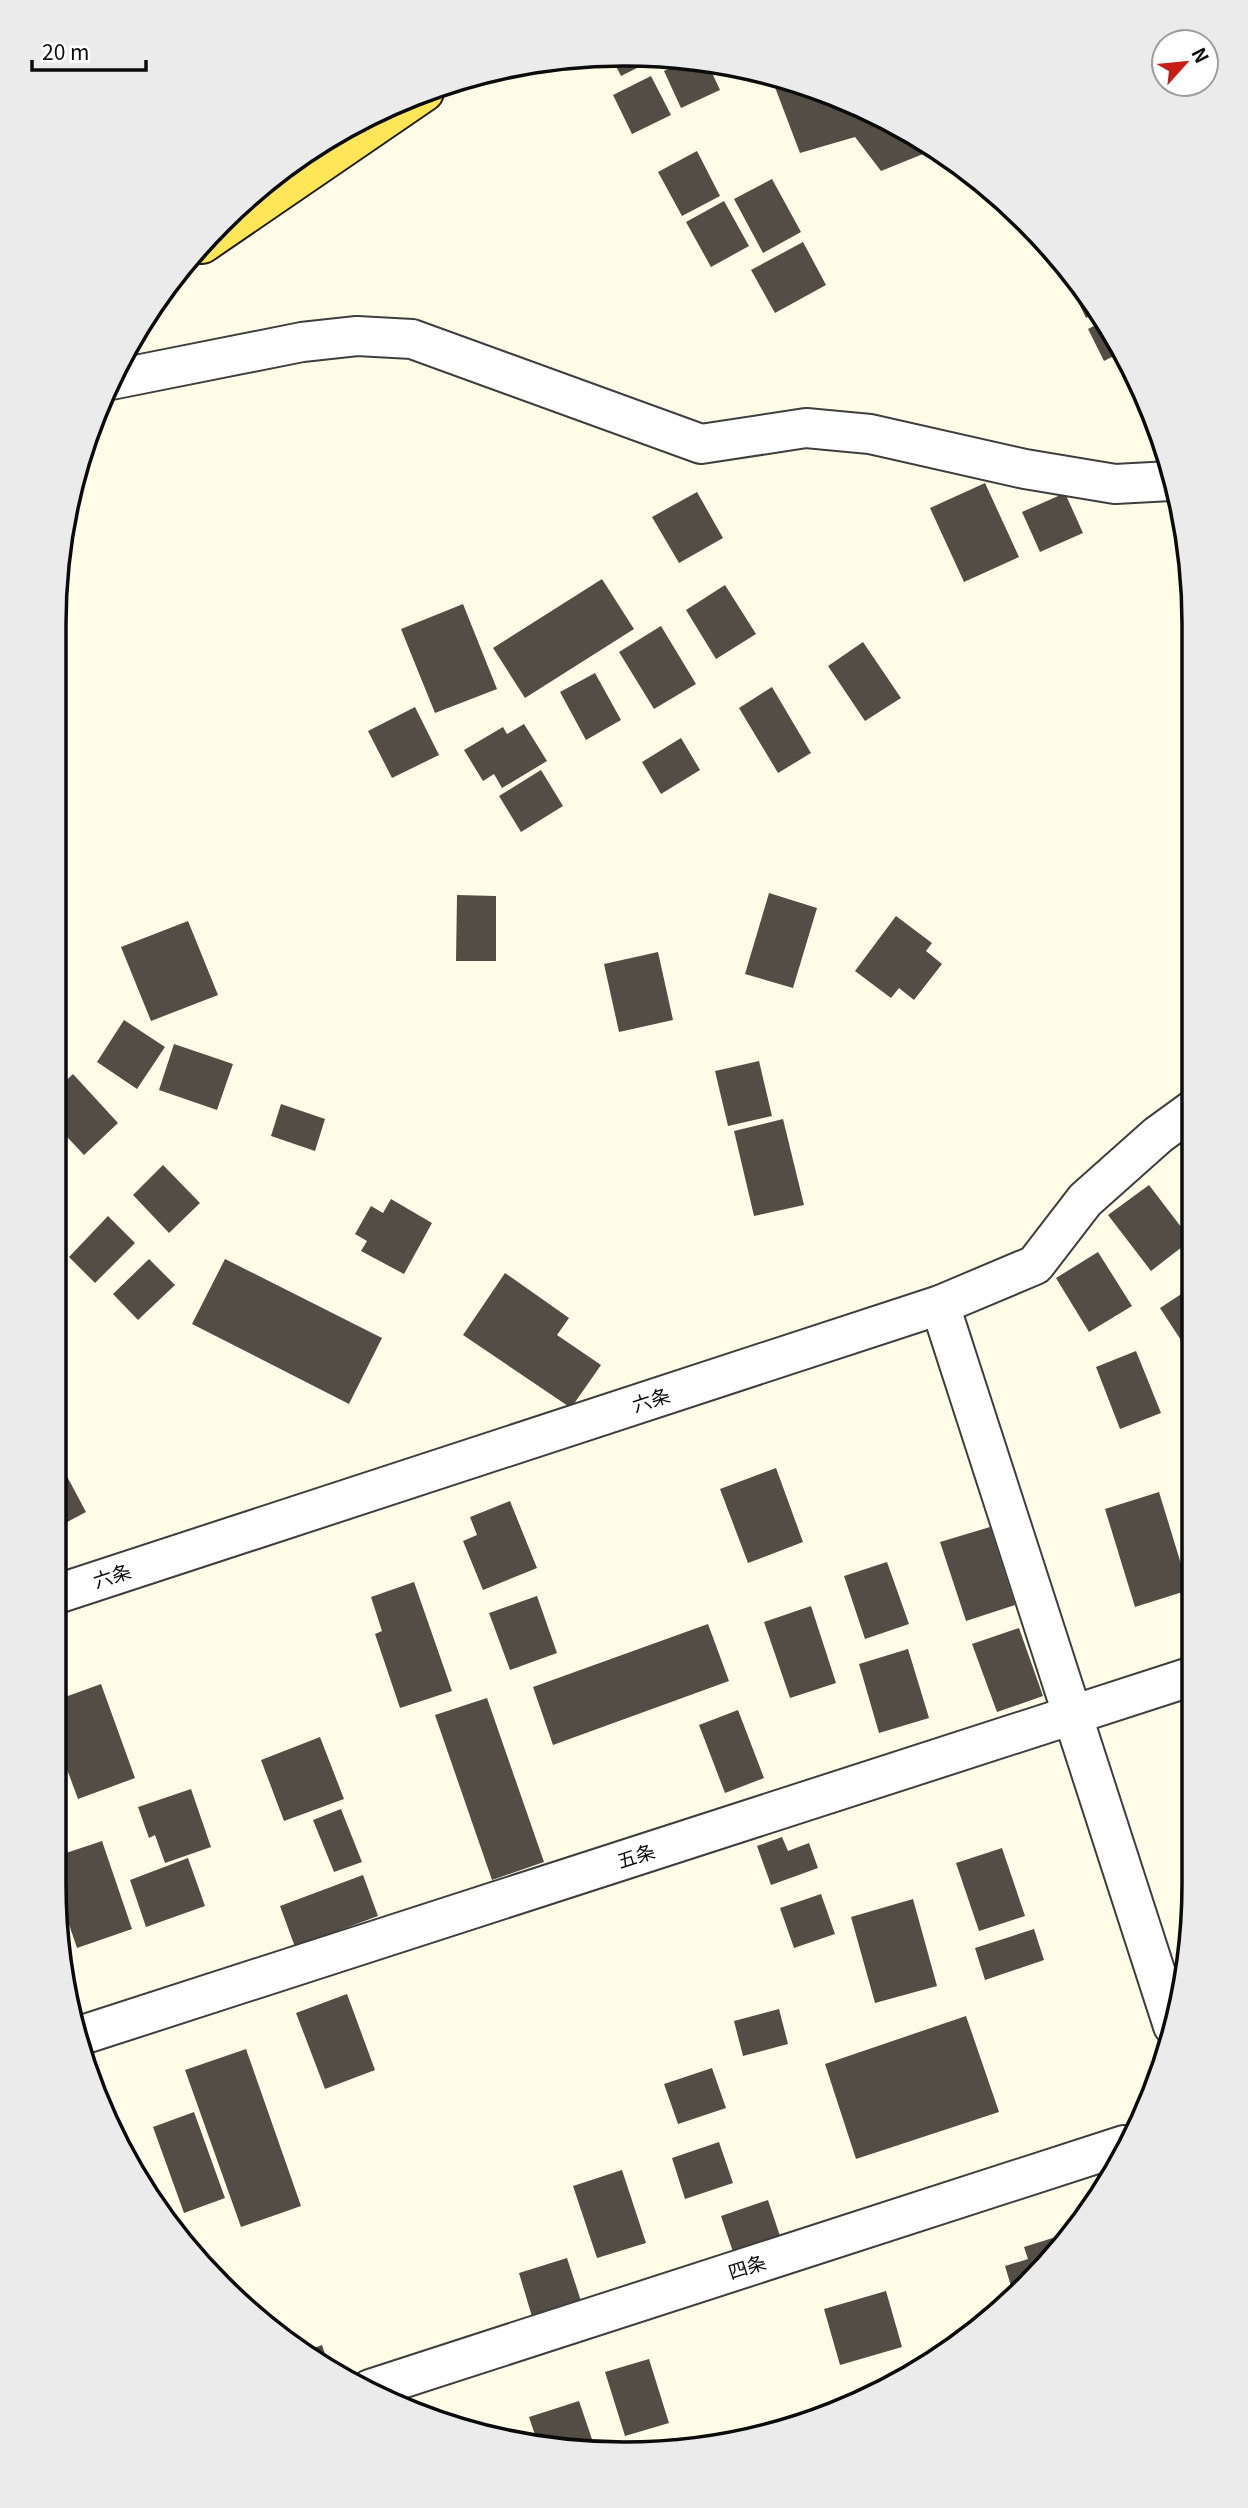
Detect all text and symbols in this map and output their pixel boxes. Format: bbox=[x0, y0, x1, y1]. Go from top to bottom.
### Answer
scale bar bbox=[32, 28, 145, 72]
north arrow bbox=[1150, 28, 1220, 98]
text: 20 m bbox=[42, 36, 89, 66]
text: N bbox=[1186, 42, 1217, 67]
street label: 六条 bbox=[628, 1380, 673, 1417]
street label: 六条 bbox=[89, 1556, 134, 1593]
street label: 五条 bbox=[613, 1836, 658, 1873]
street label: 四条 bbox=[724, 2247, 769, 2284]

